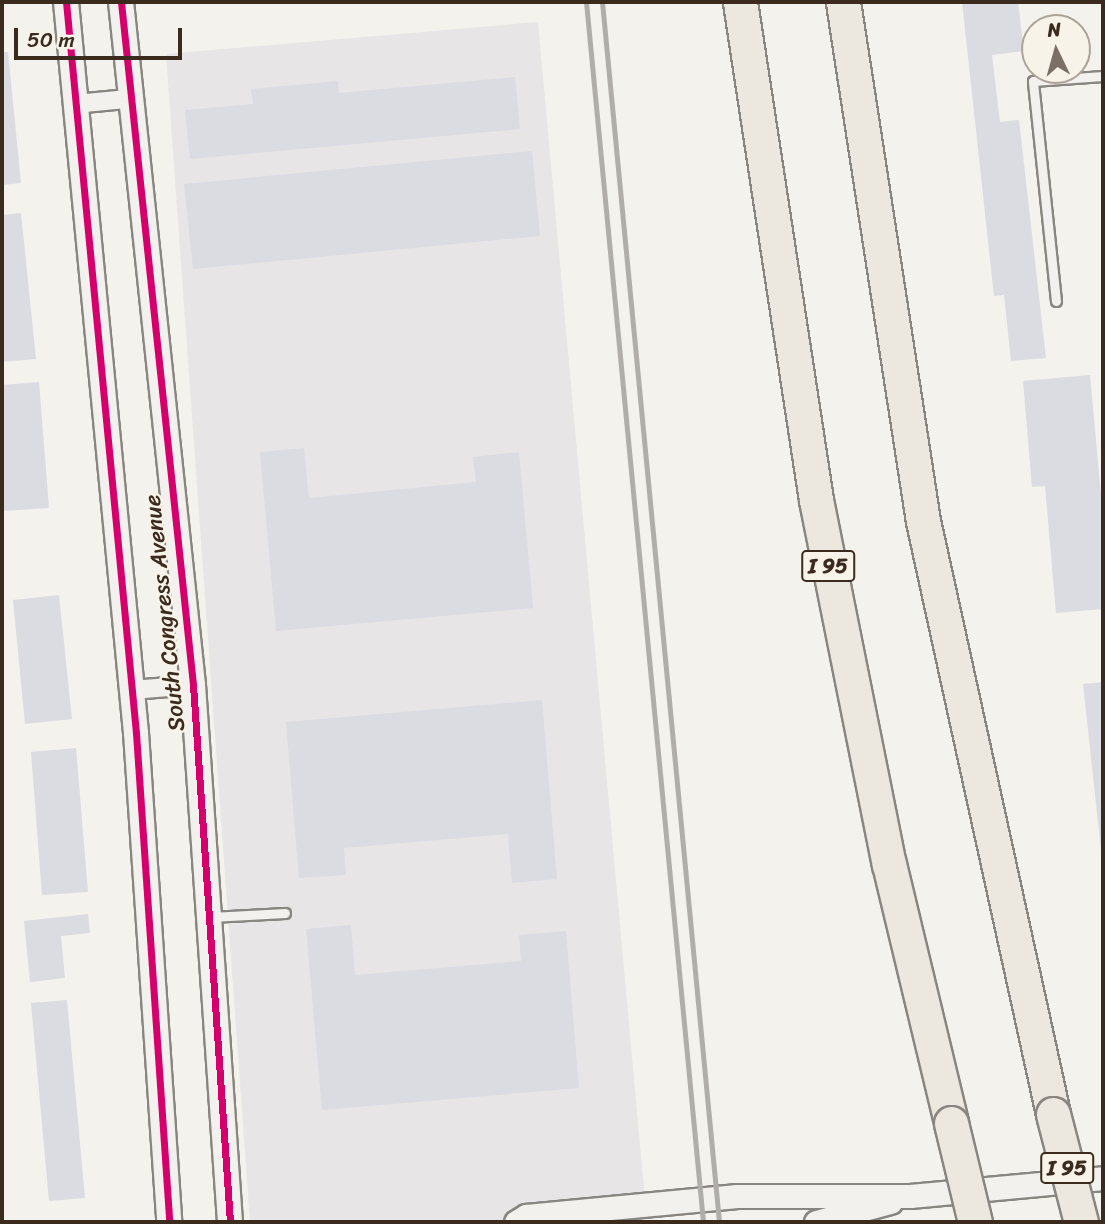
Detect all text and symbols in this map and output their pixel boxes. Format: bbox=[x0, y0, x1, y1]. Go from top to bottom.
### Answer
text: N bbox=[1046, 13, 1062, 47]
scale bar bbox=[18, 14, 186, 58]
north arrow bbox=[1021, 14, 1091, 84]
text: 50 m bbox=[27, 21, 75, 59]
street label: South Congress Avenue bbox=[139, 493, 191, 733]
road number: I 95 bbox=[800, 548, 856, 584]
road number: I 95 bbox=[1039, 1150, 1095, 1186]

